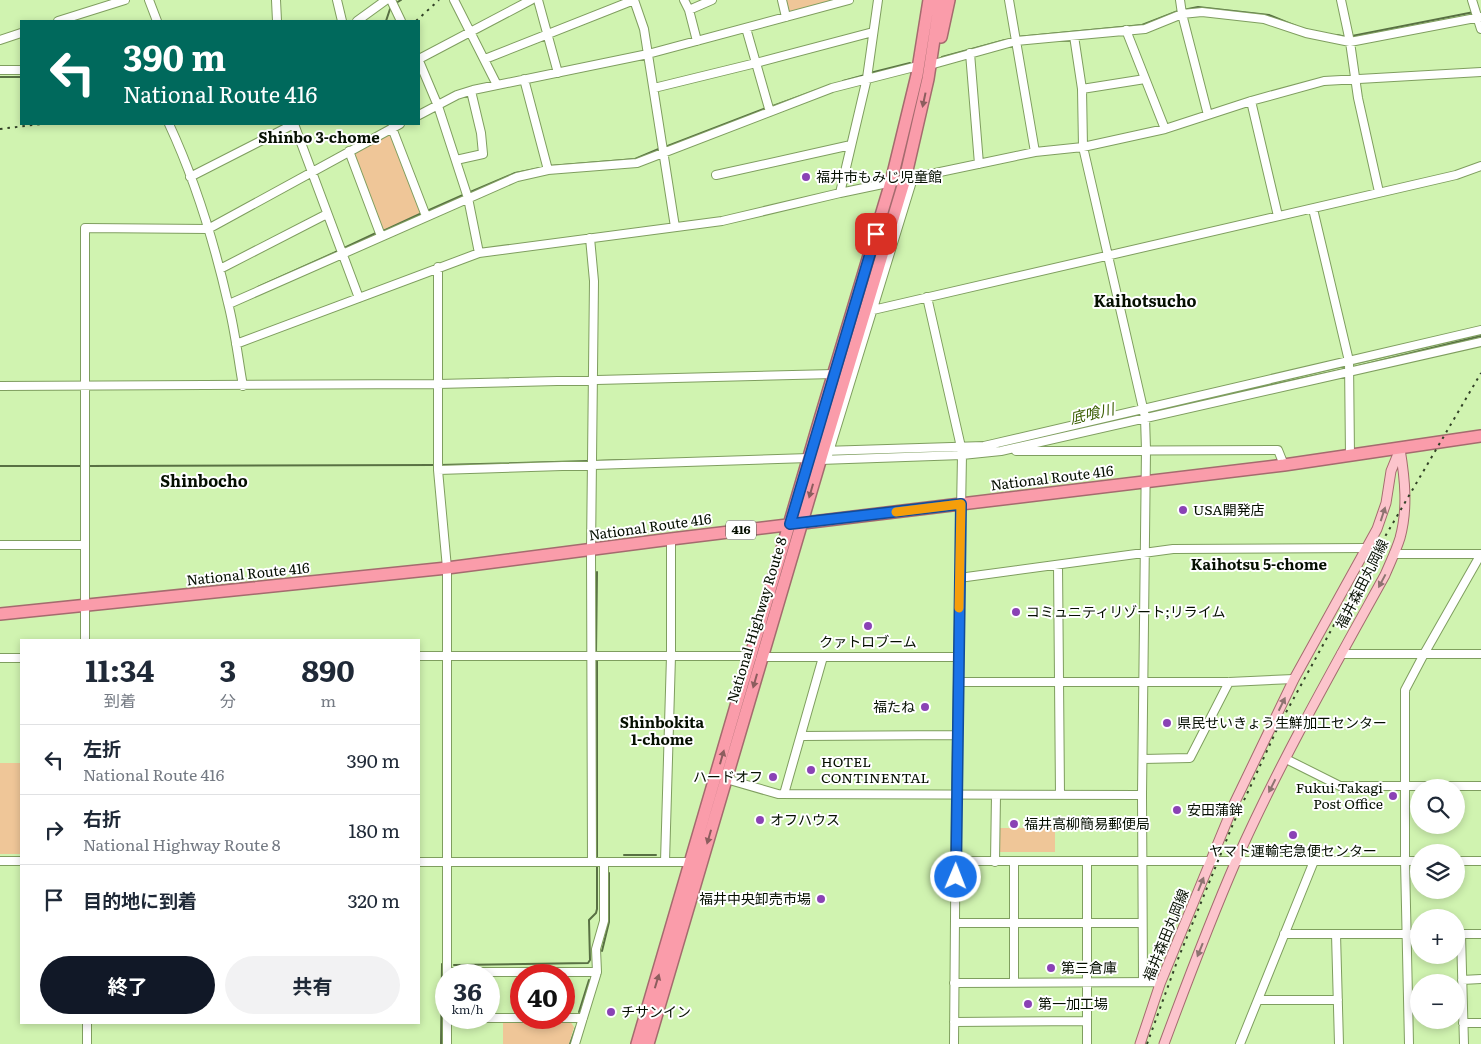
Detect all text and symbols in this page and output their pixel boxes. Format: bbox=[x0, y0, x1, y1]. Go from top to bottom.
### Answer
text: 390 m bbox=[123, 30, 226, 82]
icon: left bbox=[40, 40, 105, 105]
text: National Route 416 bbox=[123, 77, 317, 110]
one-way arrow bbox=[920, 92, 928, 107]
district label: Shinbo 3-chome bbox=[258, 125, 380, 148]
place label: 福井市もみじ児童館 bbox=[816, 166, 942, 186]
marker: 福井市もみじ児童館 bbox=[800, 171, 812, 183]
pin bbox=[855, 213, 897, 255]
icon: arrive bbox=[862, 220, 890, 248]
district label: Kaihotsucho bbox=[1093, 288, 1197, 312]
water label: 底喰川 bbox=[1067, 396, 1118, 429]
street label: National Route 416 bbox=[989, 459, 1115, 494]
district label: Shinbocho bbox=[160, 468, 248, 492]
one-way arrow bbox=[807, 484, 815, 499]
place label: USA開発店 bbox=[1193, 499, 1265, 519]
marker: USA開発店 bbox=[1177, 504, 1189, 516]
street label: National Route 416 bbox=[587, 507, 713, 545]
one-way arrow bbox=[1379, 507, 1387, 522]
road number: 416 bbox=[726, 520, 756, 540]
street label: National Highway Route 8 bbox=[721, 534, 791, 705]
street label: 福井森田丸岡線 bbox=[1330, 535, 1392, 632]
district label: Kaihotsu 5-chome bbox=[1191, 552, 1328, 575]
street label: National Route 416 bbox=[185, 557, 311, 589]
one-way arrow bbox=[1378, 573, 1386, 588]
place label: コミュニティリゾート;リライム bbox=[1026, 601, 1225, 621]
marker: コミュニティリゾート;リライム bbox=[1010, 606, 1022, 618]
marker: クァトロブーム bbox=[862, 620, 874, 632]
place label: クァトロブーム bbox=[819, 631, 917, 651]
text: 11:34 bbox=[85, 647, 154, 691]
text: 3 bbox=[220, 647, 236, 691]
text: 890 bbox=[302, 647, 355, 691]
one-way arrow bbox=[750, 673, 758, 688]
text: 到着 bbox=[104, 688, 136, 712]
text: 分 bbox=[220, 688, 236, 712]
text: m bbox=[320, 688, 336, 712]
place label: 福たね bbox=[873, 696, 915, 716]
one-way arrow bbox=[1278, 697, 1286, 711]
marker: 福たね bbox=[919, 701, 931, 713]
district label: Shinbokita 1-chome bbox=[620, 710, 705, 750]
place label: 県民せいきょう生鮮加工センター bbox=[1177, 712, 1387, 732]
marker: 県民せいきょう生鮮加工センター bbox=[1161, 717, 1173, 729]
text: 左折 bbox=[83, 734, 121, 762]
icon: left bbox=[40, 746, 68, 774]
text: 390 m bbox=[347, 746, 400, 774]
one-way arrow bbox=[718, 750, 726, 765]
place label: HOTEL CONTINENTAL bbox=[821, 751, 930, 787]
text: National Route 416 bbox=[83, 762, 224, 786]
marker: HOTEL CONTINENTAL bbox=[805, 764, 817, 776]
place label: ハードオフ bbox=[693, 766, 763, 786]
marker: ハードオフ bbox=[767, 771, 779, 783]
place label: Fukui Takagi Post Office bbox=[1296, 777, 1383, 813]
one-way arrow bbox=[1268, 779, 1276, 793]
map controls bbox=[1410, 779, 1465, 1029]
button: search bbox=[1410, 779, 1465, 834]
marker: Fukui Takagi Post Office bbox=[1387, 790, 1399, 802]
place label: 安田蒲鉾 bbox=[1187, 799, 1243, 819]
text: 右折 bbox=[83, 804, 121, 832]
marker: 安田蒲鉾 bbox=[1171, 804, 1183, 816]
place label: オフハウス bbox=[770, 809, 840, 829]
place label: 福井高柳簡易郵便局 bbox=[1024, 813, 1150, 833]
marker: オフハウス bbox=[754, 814, 766, 826]
icon: right bbox=[40, 816, 68, 844]
text: 180 m bbox=[349, 816, 400, 844]
marker: 福井高柳簡易郵便局 bbox=[1008, 818, 1020, 830]
one-way arrow bbox=[705, 829, 713, 844]
marker: ヤマト運輸宅急便センター bbox=[1287, 829, 1299, 841]
text: National Highway Route 8 bbox=[83, 832, 281, 856]
place label: ヤマト運輸宅急便センター bbox=[1209, 840, 1377, 860]
button: layers bbox=[1410, 844, 1465, 899]
position arrow bbox=[929, 850, 981, 902]
one-way arrow bbox=[1198, 877, 1206, 891]
street label: 福井森田丸岡線 bbox=[1137, 885, 1193, 984]
icon: arrive bbox=[40, 886, 68, 914]
text: 目的地に到着 bbox=[83, 886, 197, 914]
text: 320 m bbox=[347, 886, 400, 914]
place label: 福井中央卸売市場 bbox=[699, 888, 811, 908]
marker: 福井中央卸売市場 bbox=[815, 893, 827, 905]
button: + bbox=[1410, 909, 1465, 964]
one-way arrow bbox=[1196, 943, 1203, 958]
button: 終了 bbox=[40, 956, 215, 1014]
button: 共有 bbox=[225, 956, 400, 1014]
place label: 第三倉庫 bbox=[1061, 957, 1117, 977]
marker: 第三倉庫 bbox=[1045, 962, 1057, 974]
speed limit sign: 40 bbox=[510, 964, 575, 1029]
text: 36 bbox=[453, 972, 482, 1009]
one-way arrow bbox=[653, 973, 661, 988]
button: − bbox=[1410, 974, 1465, 1029]
place label: 第一加工場 bbox=[1038, 993, 1108, 1013]
marker: 第一加工場 bbox=[1022, 998, 1034, 1010]
text: km/h bbox=[452, 1000, 483, 1018]
place label: チサンイン bbox=[621, 1001, 691, 1021]
marker: チサンイン bbox=[605, 1006, 617, 1018]

